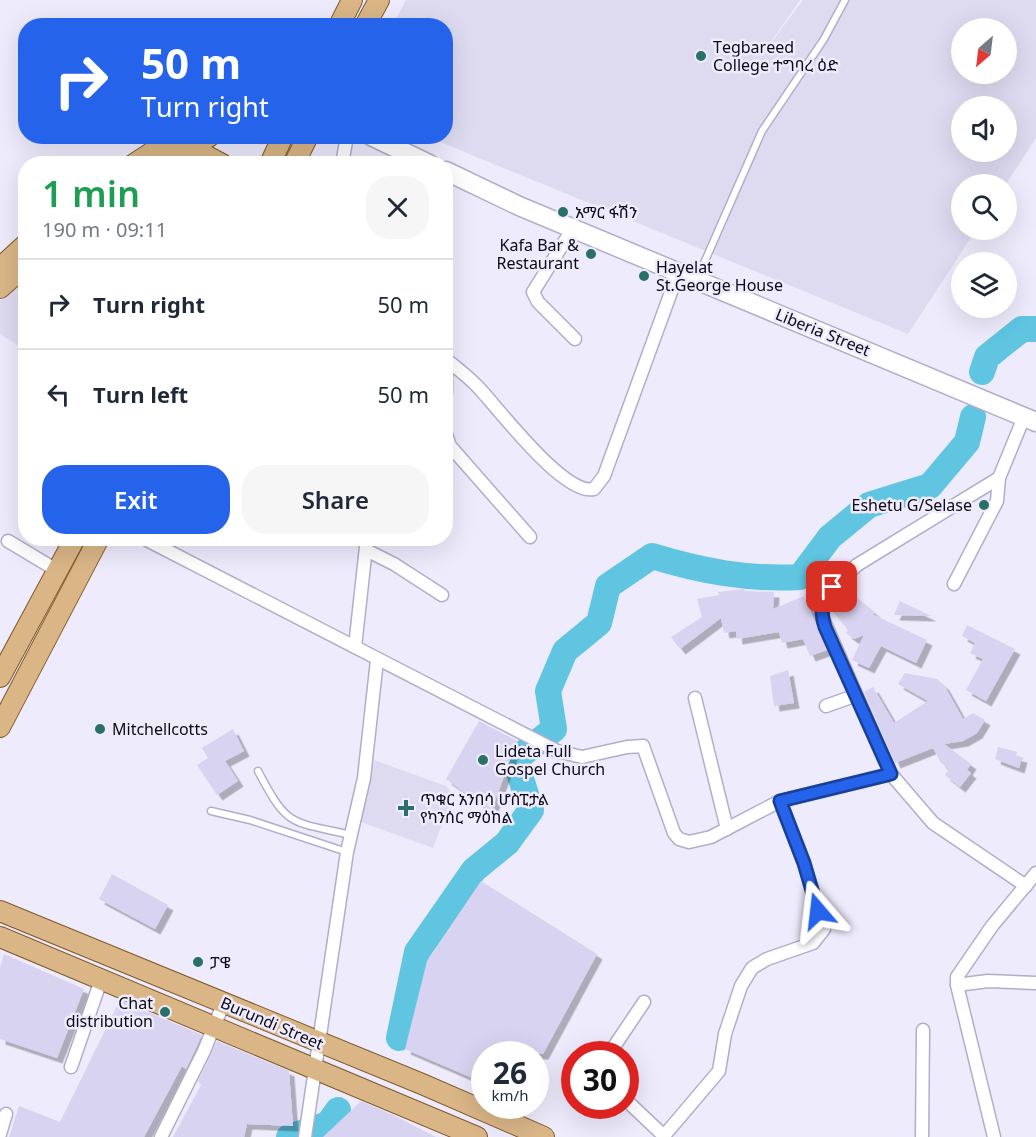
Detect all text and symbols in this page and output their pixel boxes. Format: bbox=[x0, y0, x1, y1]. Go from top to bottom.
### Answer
north arrow bbox=[951, 18, 1017, 84]
map controls bbox=[951, 18, 1017, 318]
text: 50 m bbox=[141, 34, 241, 91]
place label: Tegbareed College ተግባረ ዕድ bbox=[713, 36, 839, 76]
icon: right bbox=[42, 42, 120, 120]
marker: Tegbareed College ተግባረ ዕድ bbox=[694, 49, 708, 63]
text: Turn right bbox=[141, 88, 269, 125]
button: sound bbox=[951, 96, 1017, 162]
text: 1 min bbox=[42, 169, 140, 218]
button: search bbox=[951, 174, 1017, 240]
button: close bbox=[366, 176, 429, 239]
place label: አማር ፋሽን bbox=[575, 201, 637, 223]
marker: አማር ፋሽን bbox=[556, 205, 570, 219]
text: 190 m · 09:11 bbox=[42, 216, 167, 243]
place label: Kafa Bar & Restaurant bbox=[496, 234, 579, 274]
marker: Kafa Bar & Restaurant bbox=[584, 247, 598, 261]
button: layers bbox=[951, 252, 1017, 318]
place label: Hayelat St.George House bbox=[656, 256, 783, 296]
marker: Hayelat St.George House bbox=[637, 269, 651, 283]
icon: right bbox=[42, 288, 75, 321]
text: Turn right bbox=[93, 289, 205, 319]
text: 50 m bbox=[378, 289, 429, 319]
street label: Liberia Street bbox=[772, 303, 874, 361]
icon: left bbox=[42, 378, 75, 411]
text: Turn left bbox=[93, 379, 188, 409]
text: 50 m bbox=[378, 379, 429, 409]
button: Exit bbox=[42, 465, 230, 534]
button: Share bbox=[242, 465, 429, 534]
place label: Eshetu G/Selase bbox=[852, 494, 972, 516]
marker: Eshetu G/Selase bbox=[977, 498, 991, 512]
pin bbox=[806, 561, 857, 612]
icon: arrive bbox=[815, 570, 848, 603]
place label: Mitchellcotts bbox=[112, 718, 208, 740]
marker: Mitchellcotts bbox=[93, 722, 107, 736]
place label: Lideta Full Gospel Church bbox=[495, 740, 605, 780]
marker: Lideta Full Gospel Church bbox=[476, 753, 490, 767]
place label: ጥቁር አንበሳ ሆስፒታል የካንሰር ማዕከል bbox=[420, 788, 549, 828]
marker: ጥቁር አንበሳ ሆስፒታል የካንሰር ማዕከል bbox=[397, 799, 415, 817]
position arrow bbox=[786, 879, 850, 943]
place label: ፓዌ bbox=[210, 951, 231, 973]
marker: ፓዌ bbox=[191, 955, 205, 969]
street label: Burundi Street bbox=[217, 991, 327, 1055]
place label: Chat distribution bbox=[66, 992, 153, 1032]
marker: Chat distribution bbox=[158, 1005, 172, 1019]
speed limit sign: 30 bbox=[561, 1041, 639, 1119]
text: 26 bbox=[493, 1052, 527, 1093]
text: km/h bbox=[492, 1085, 528, 1105]

